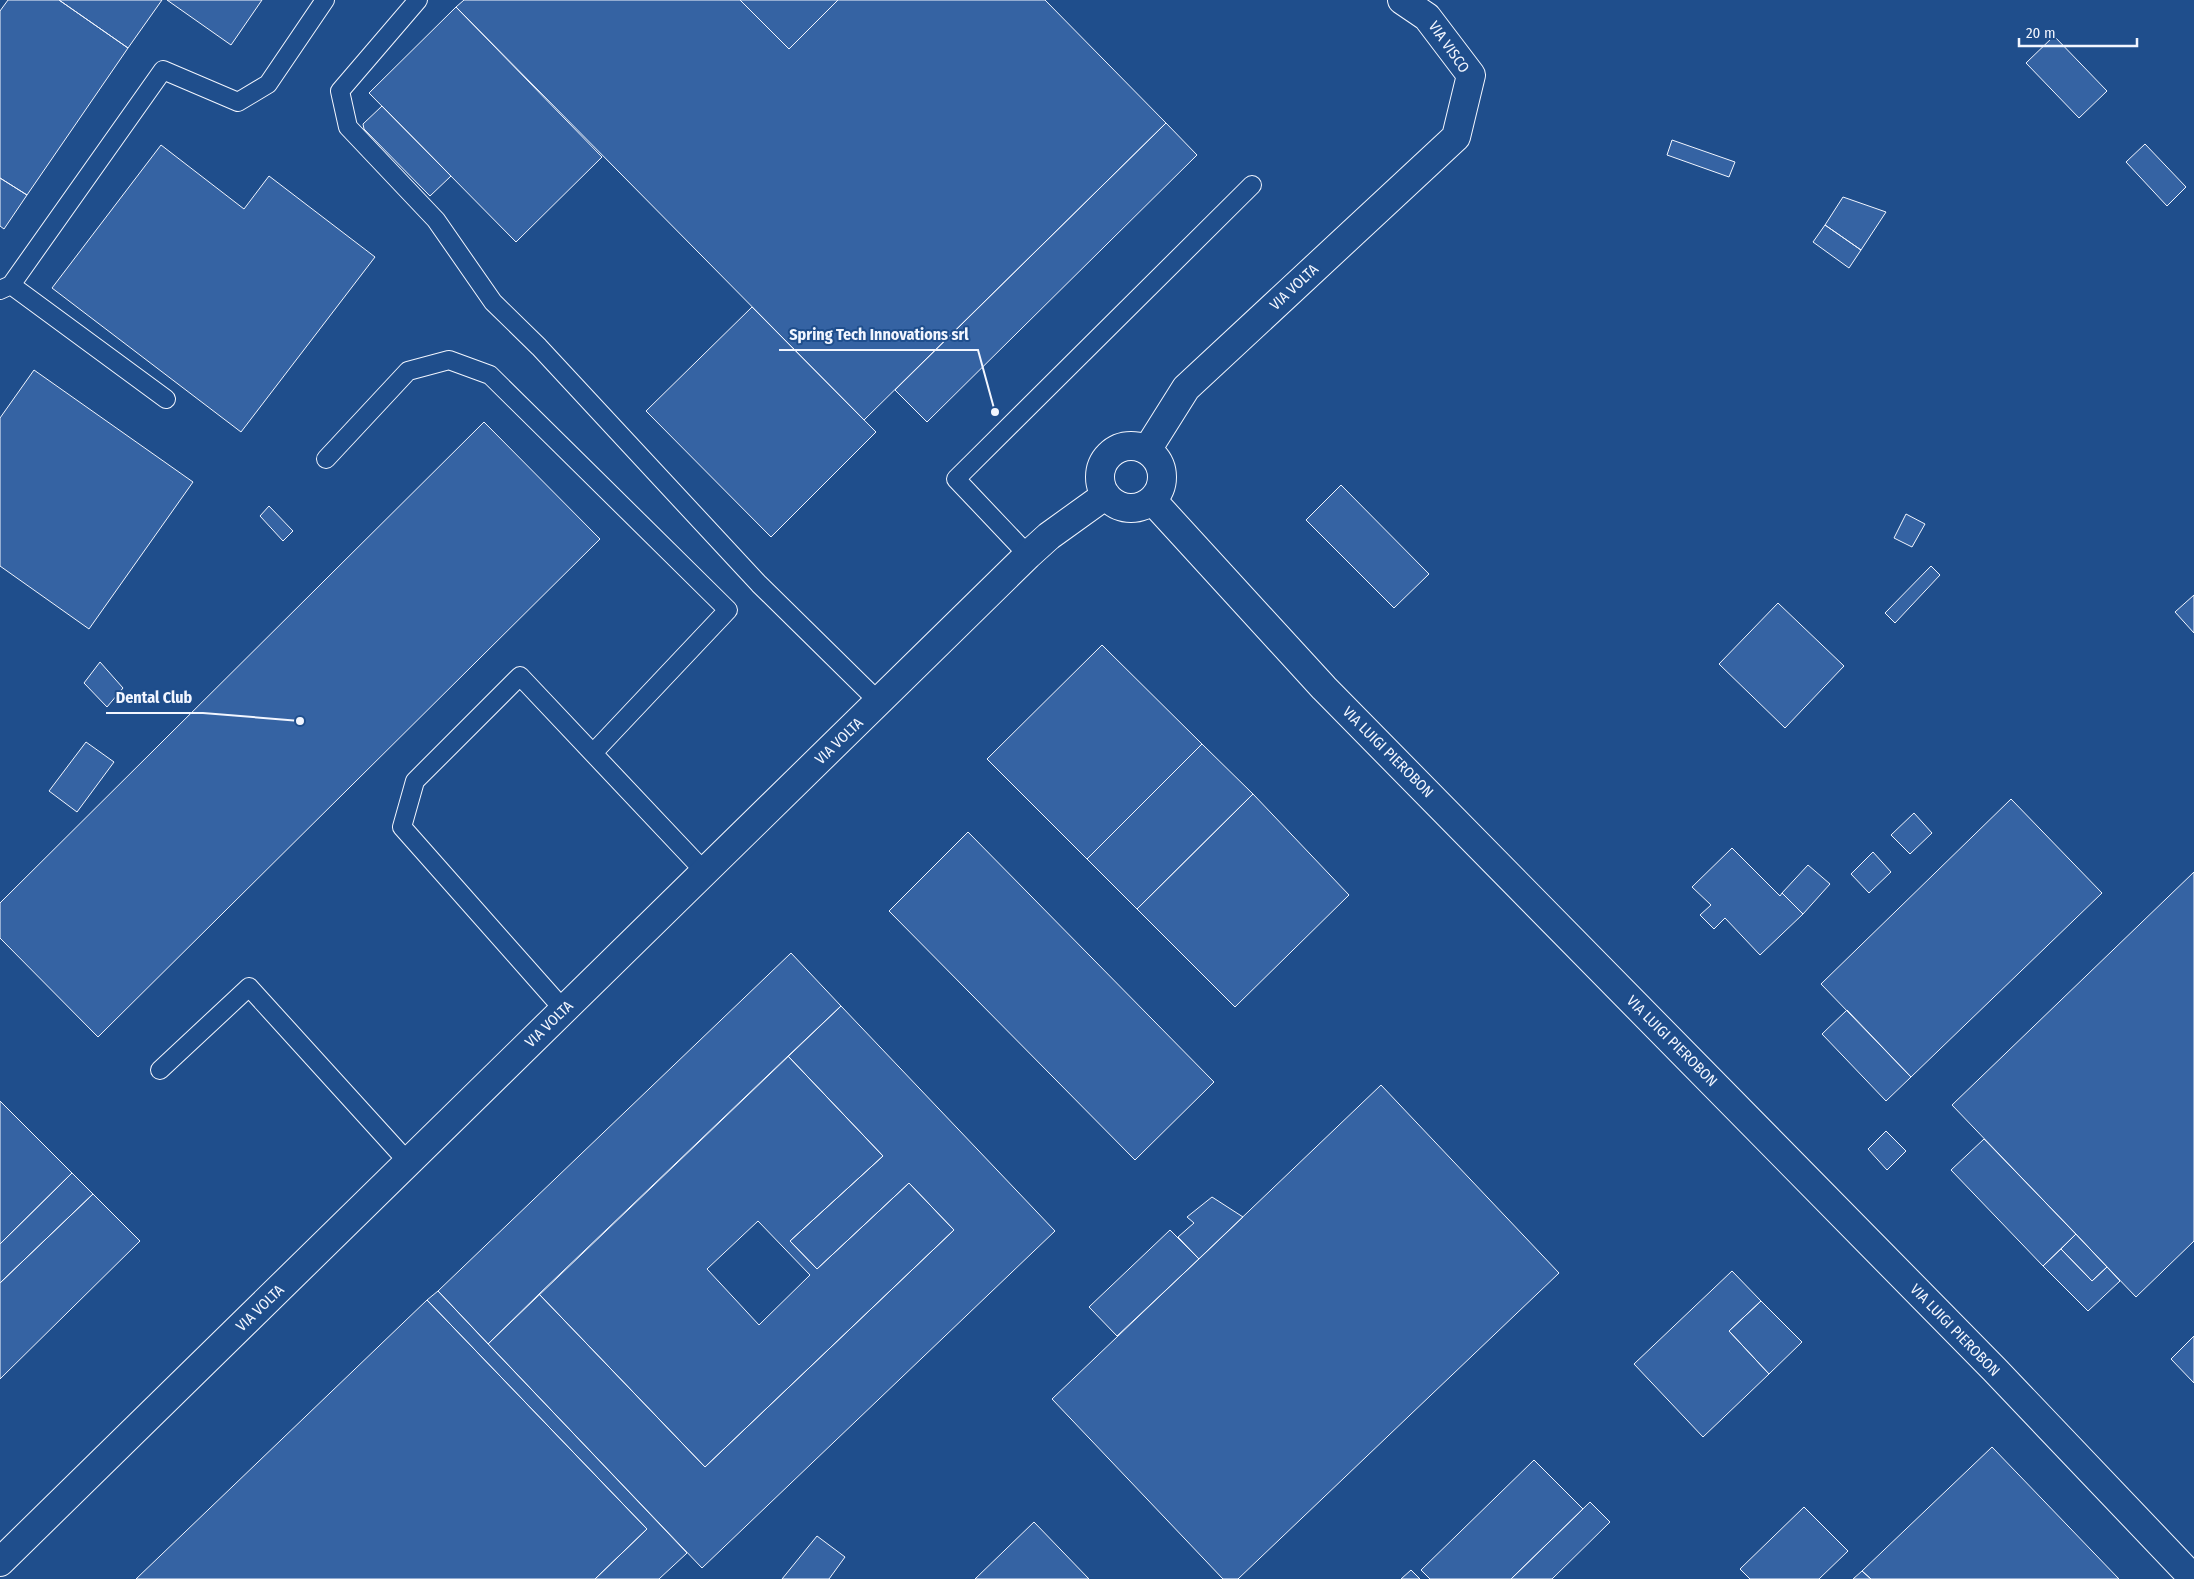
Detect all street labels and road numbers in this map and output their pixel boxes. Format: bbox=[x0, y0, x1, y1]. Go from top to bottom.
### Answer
street label: VIA VISCO bbox=[1425, 18, 1473, 76]
street label: VIA VOLTA bbox=[1266, 260, 1322, 314]
street label: VIA LUIGI PIEROBON bbox=[1339, 703, 1437, 801]
street label: VIA VOLTA bbox=[811, 714, 867, 768]
street label: VIA LUIGI PIEROBON bbox=[1623, 992, 1721, 1090]
street label: VIA VOLTA bbox=[521, 997, 577, 1051]
street label: VIA LUIGI PIEROBON bbox=[1906, 1280, 2004, 1380]
street label: VIA VOLTA bbox=[232, 1281, 288, 1335]

